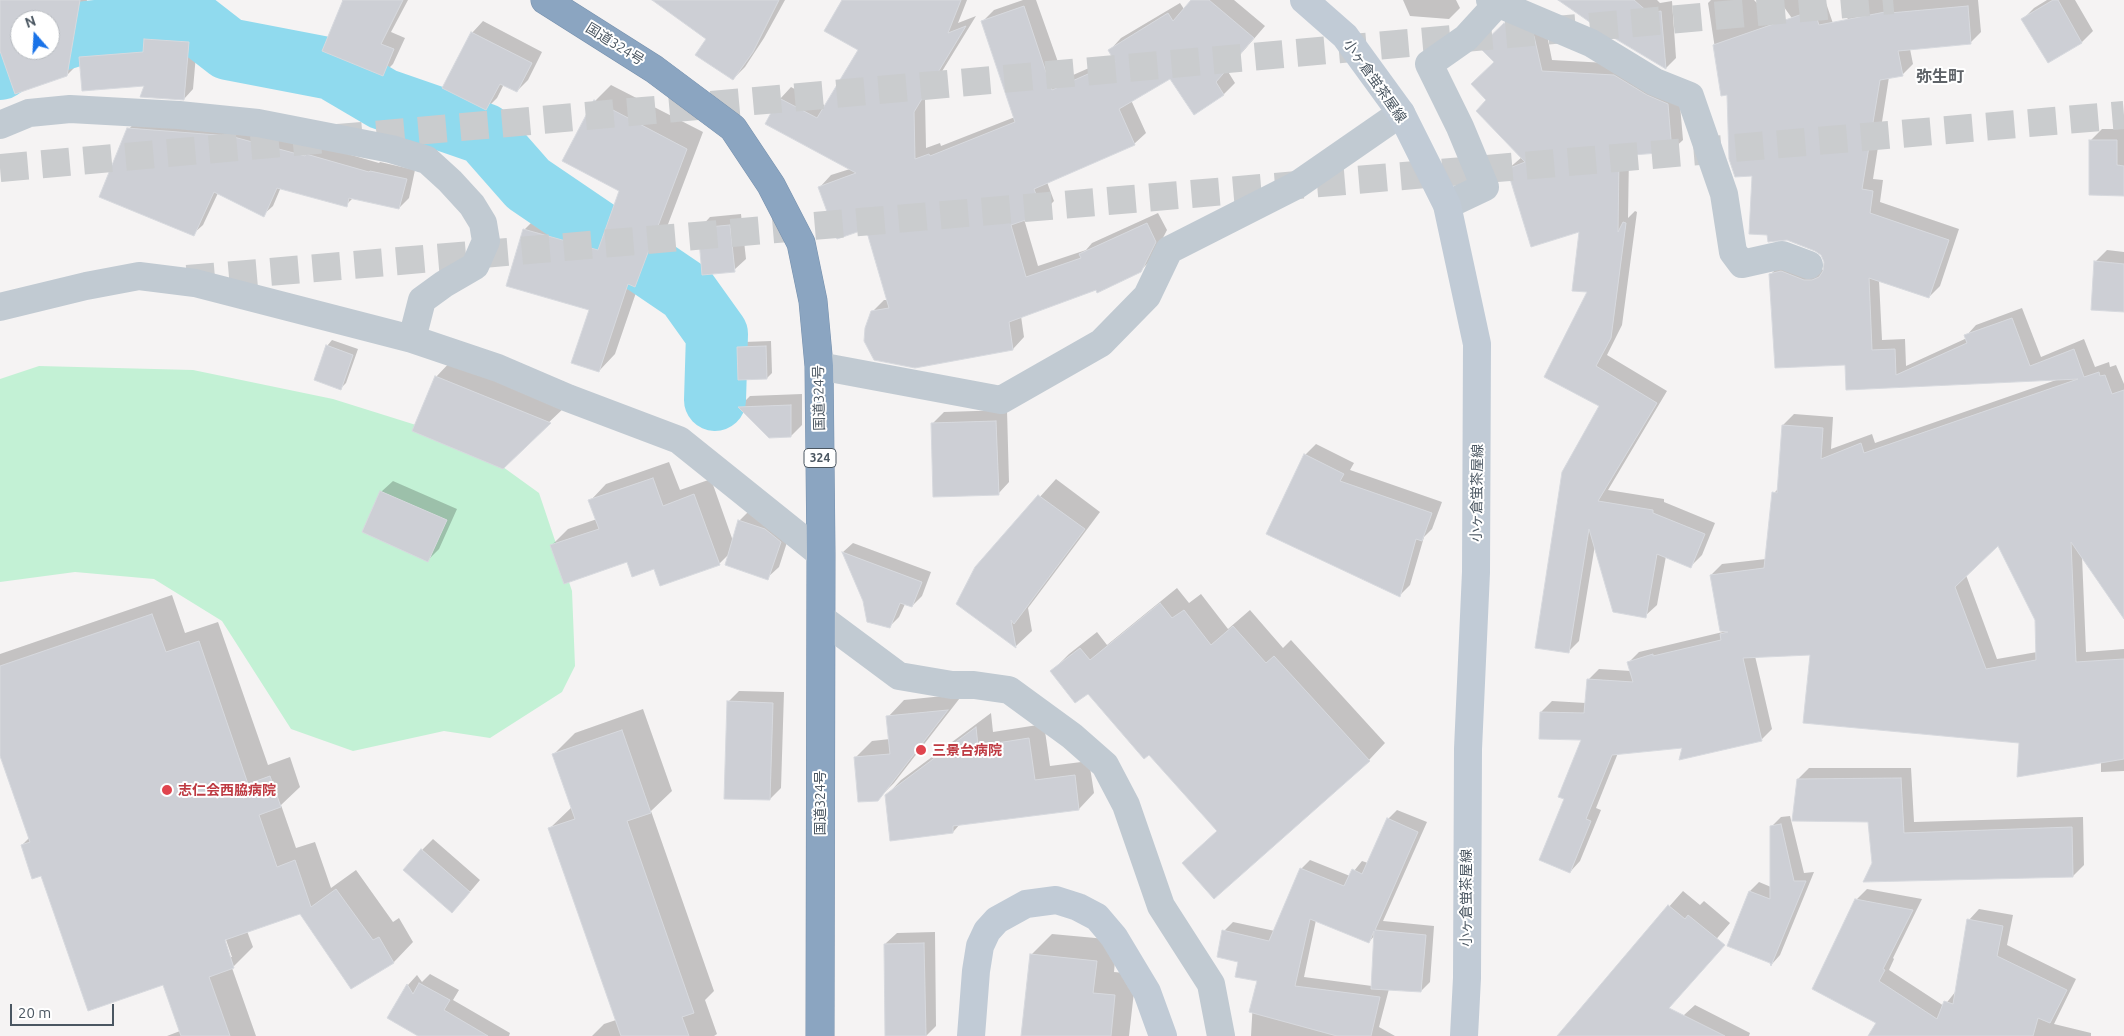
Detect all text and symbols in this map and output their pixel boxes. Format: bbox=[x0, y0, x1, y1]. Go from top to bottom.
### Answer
north arrow bbox=[10, 10, 60, 60]
text: N bbox=[23, 12, 38, 31]
street label: 国道324号 bbox=[583, 19, 647, 69]
street label: 小ヶ倉蛍茶屋線 bbox=[1340, 36, 1410, 126]
district label: 弥生町 bbox=[1916, 67, 1964, 87]
street label: 国道324号 bbox=[810, 365, 828, 431]
street label: 小ヶ倉蛍茶屋線 bbox=[1468, 444, 1486, 542]
road number: 324 bbox=[804, 448, 836, 468]
place label: 三景台病院 bbox=[932, 742, 1002, 758]
marker: 三景台病院 bbox=[914, 743, 928, 757]
street label: 国道324号 bbox=[812, 770, 828, 836]
place label: 志仁会西脇病院 bbox=[178, 782, 276, 798]
marker: 志仁会西脇病院 bbox=[160, 783, 174, 797]
street label: 小ヶ倉蛍茶屋線 bbox=[1458, 849, 1474, 947]
scale bar bbox=[12, 994, 116, 1026]
text: 20 m bbox=[18, 1004, 51, 1021]

